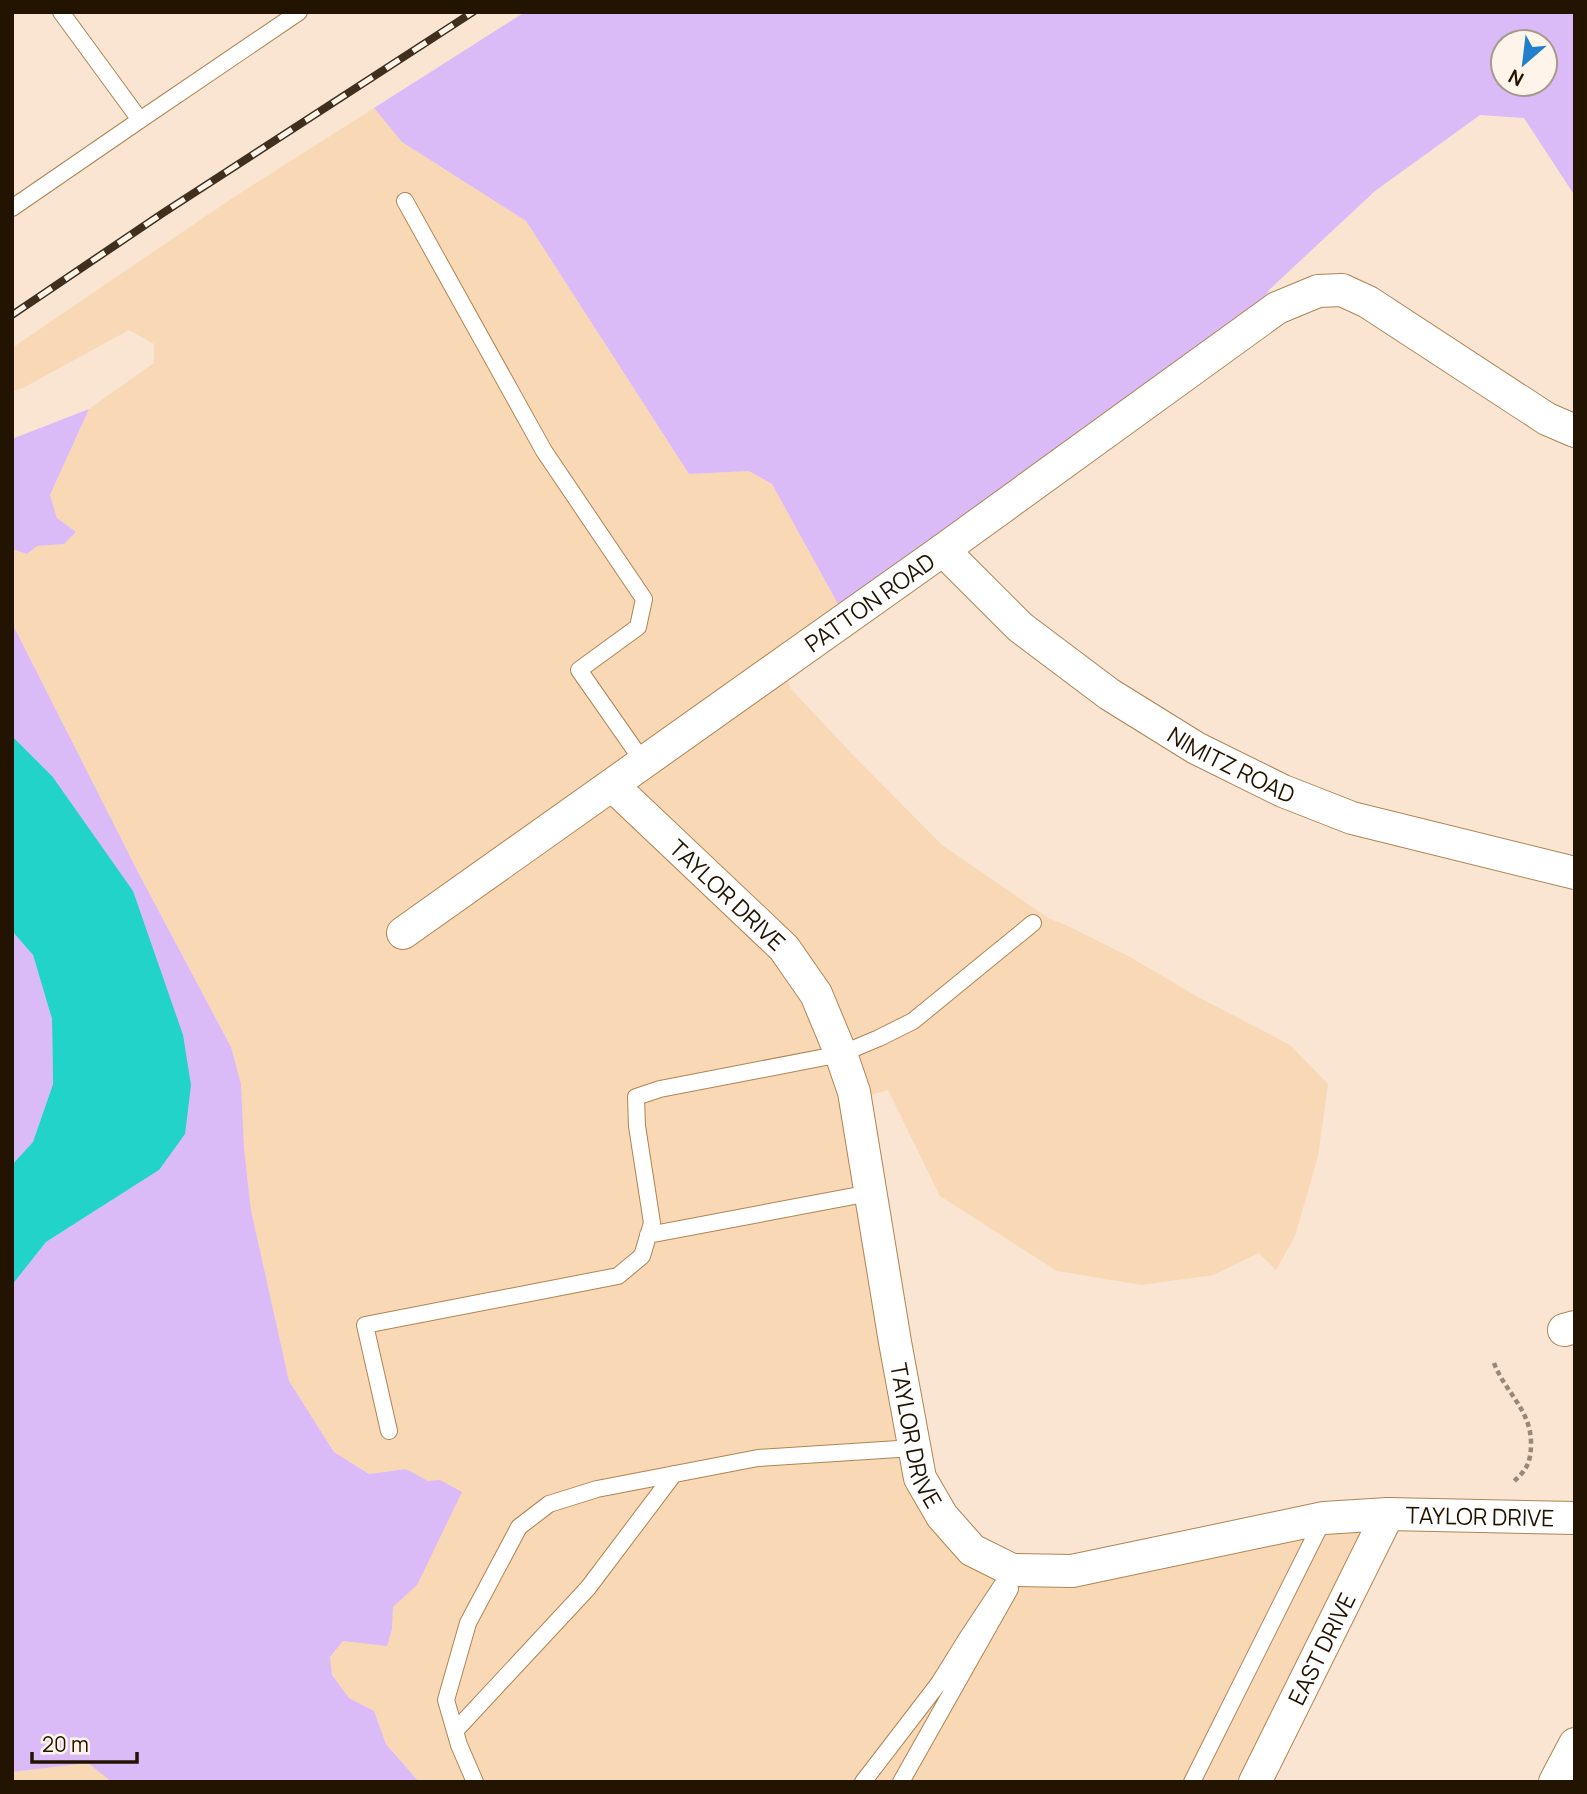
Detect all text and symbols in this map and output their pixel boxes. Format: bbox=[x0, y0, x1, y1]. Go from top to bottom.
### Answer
north arrow bbox=[1489, 28, 1559, 98]
text: N bbox=[1504, 63, 1528, 93]
street label: PATTON ROAD bbox=[798, 545, 941, 659]
street label: NIMITZ ROAD bbox=[1162, 718, 1300, 810]
street label: TAYLOR DRIVE bbox=[663, 832, 793, 957]
street label: TAYLOR DRIVE bbox=[883, 1360, 950, 1514]
street label: TAYLOR DRIVE bbox=[1405, 1498, 1555, 1534]
street label: EAST DRIVE bbox=[1280, 1587, 1363, 1710]
scale bar bbox=[32, 1720, 136, 1764]
text: 20 m bbox=[42, 1730, 89, 1758]

